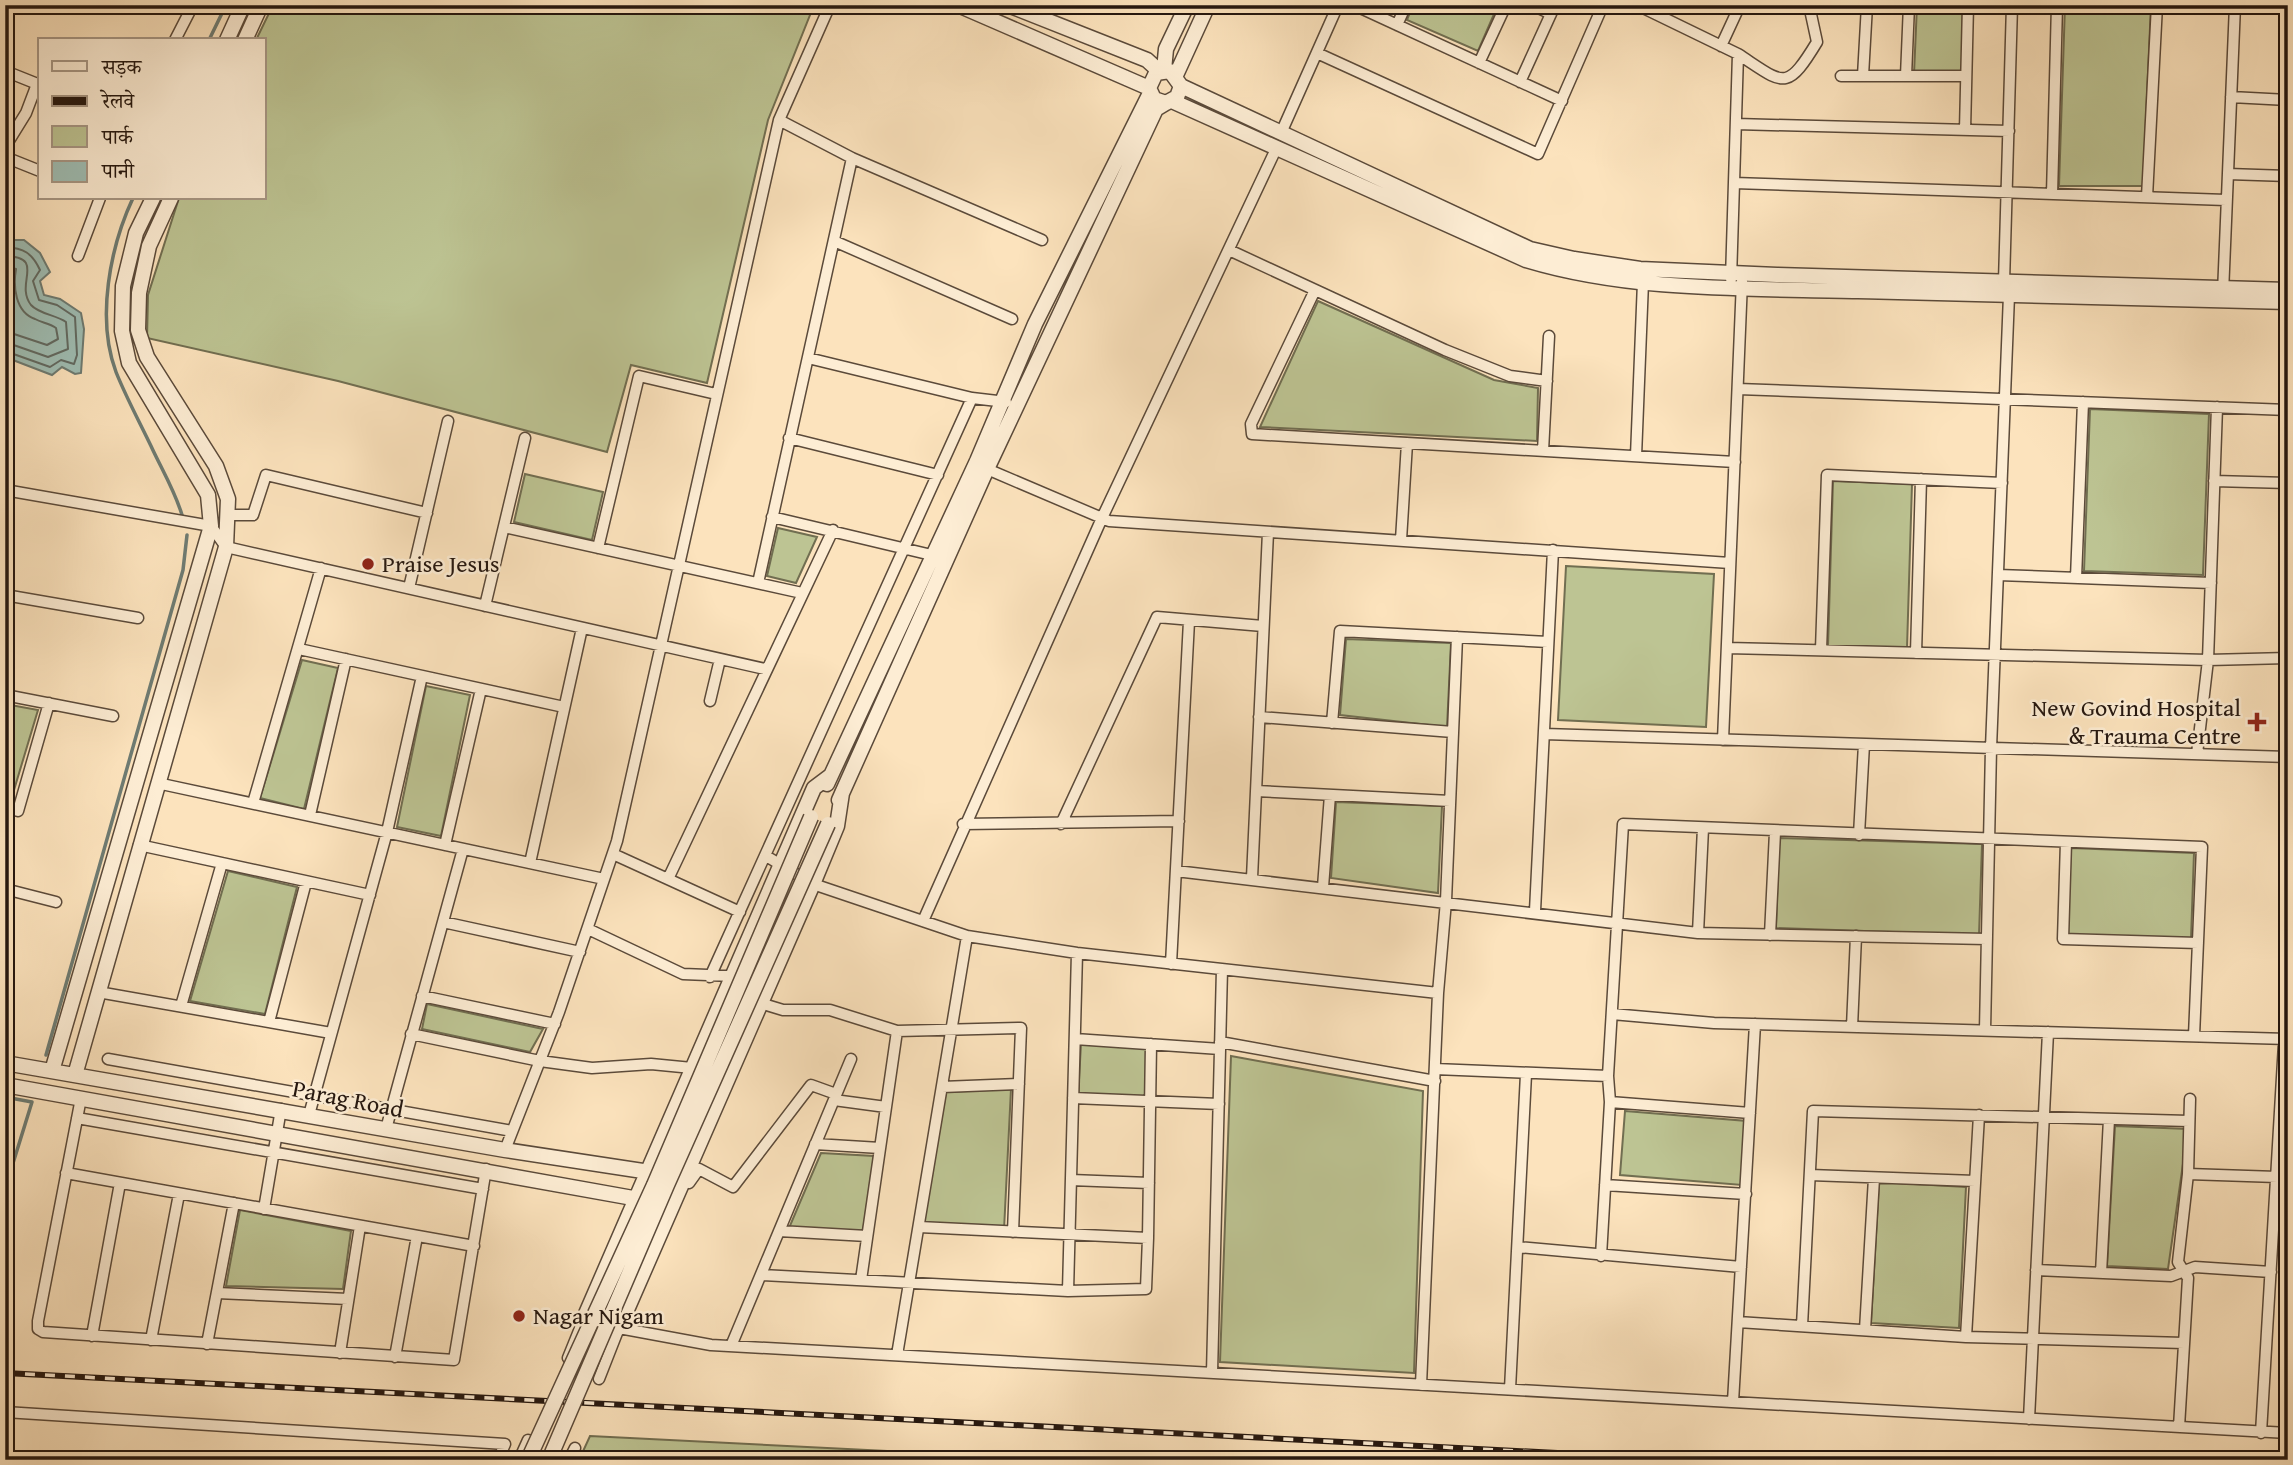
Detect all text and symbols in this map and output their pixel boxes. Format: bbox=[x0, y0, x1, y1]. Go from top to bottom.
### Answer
legend bbox=[38, 38, 266, 200]
text: सड़क bbox=[101, 51, 142, 82]
text: रेलवे bbox=[99, 85, 136, 116]
text: पार्क bbox=[101, 121, 134, 152]
text: पानी bbox=[101, 155, 135, 186]
place label: Praise Jesus bbox=[382, 546, 500, 581]
marker: Praise Jesus bbox=[360, 556, 376, 572]
place label: New Govind Hospital & Trauma Centre bbox=[2032, 690, 2241, 753]
marker: New Govind Hospital & Trauma Centre bbox=[2247, 712, 2267, 732]
street label: Parag Road bbox=[289, 1071, 407, 1126]
place label: Nagar Nigam bbox=[533, 1298, 664, 1333]
marker: Nagar Nigam bbox=[511, 1308, 527, 1324]

